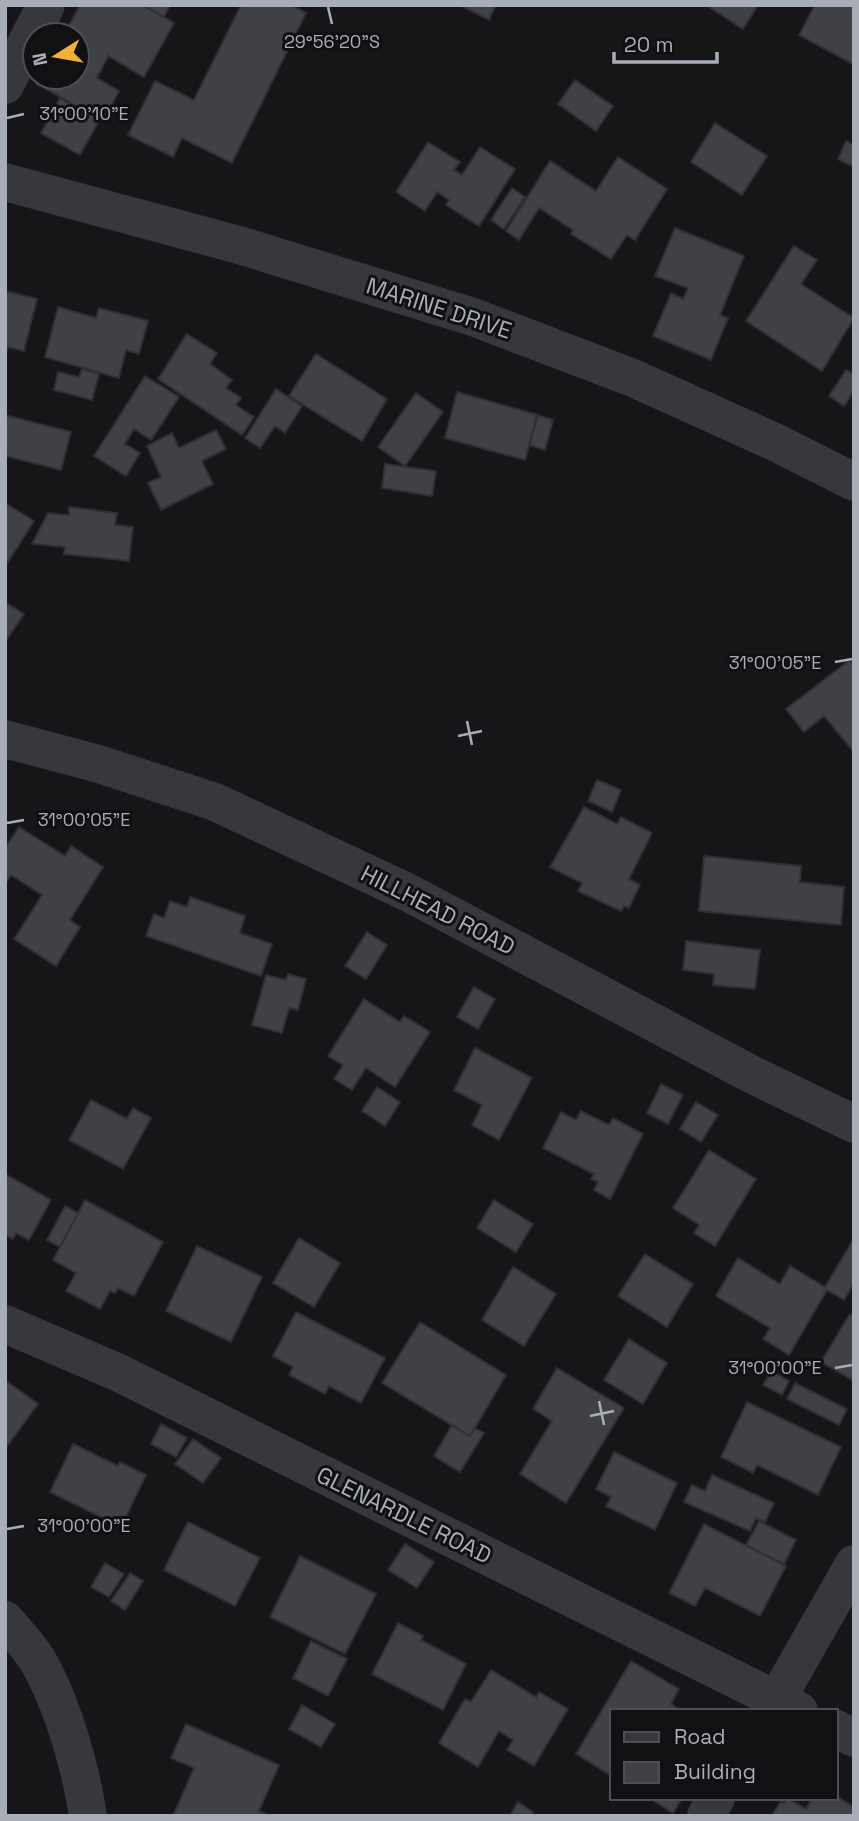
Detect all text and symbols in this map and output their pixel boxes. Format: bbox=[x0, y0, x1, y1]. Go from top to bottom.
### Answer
north arrow bbox=[21, 21, 91, 91]
scale bar bbox=[614, 21, 717, 65]
text: 29°56'20"S bbox=[284, 30, 380, 53]
text: 20 m bbox=[624, 31, 674, 58]
text: N bbox=[26, 51, 53, 68]
text: 31°00'10"E bbox=[39, 102, 129, 125]
street label: MARINE DRIVE bbox=[362, 270, 516, 346]
text: 31°00'05"E bbox=[729, 651, 821, 674]
text: 31°00'05"E bbox=[38, 808, 130, 831]
street label: HILLHEAD ROAD bbox=[356, 858, 520, 962]
text: 31°00'00"E bbox=[728, 1356, 822, 1379]
street label: GLENARDLE ROAD bbox=[312, 1460, 496, 1570]
text: 31°00'00"E bbox=[37, 1514, 131, 1537]
legend bbox=[610, 1709, 838, 1800]
text: Road bbox=[674, 1723, 726, 1750]
text: Building bbox=[674, 1758, 756, 1785]

